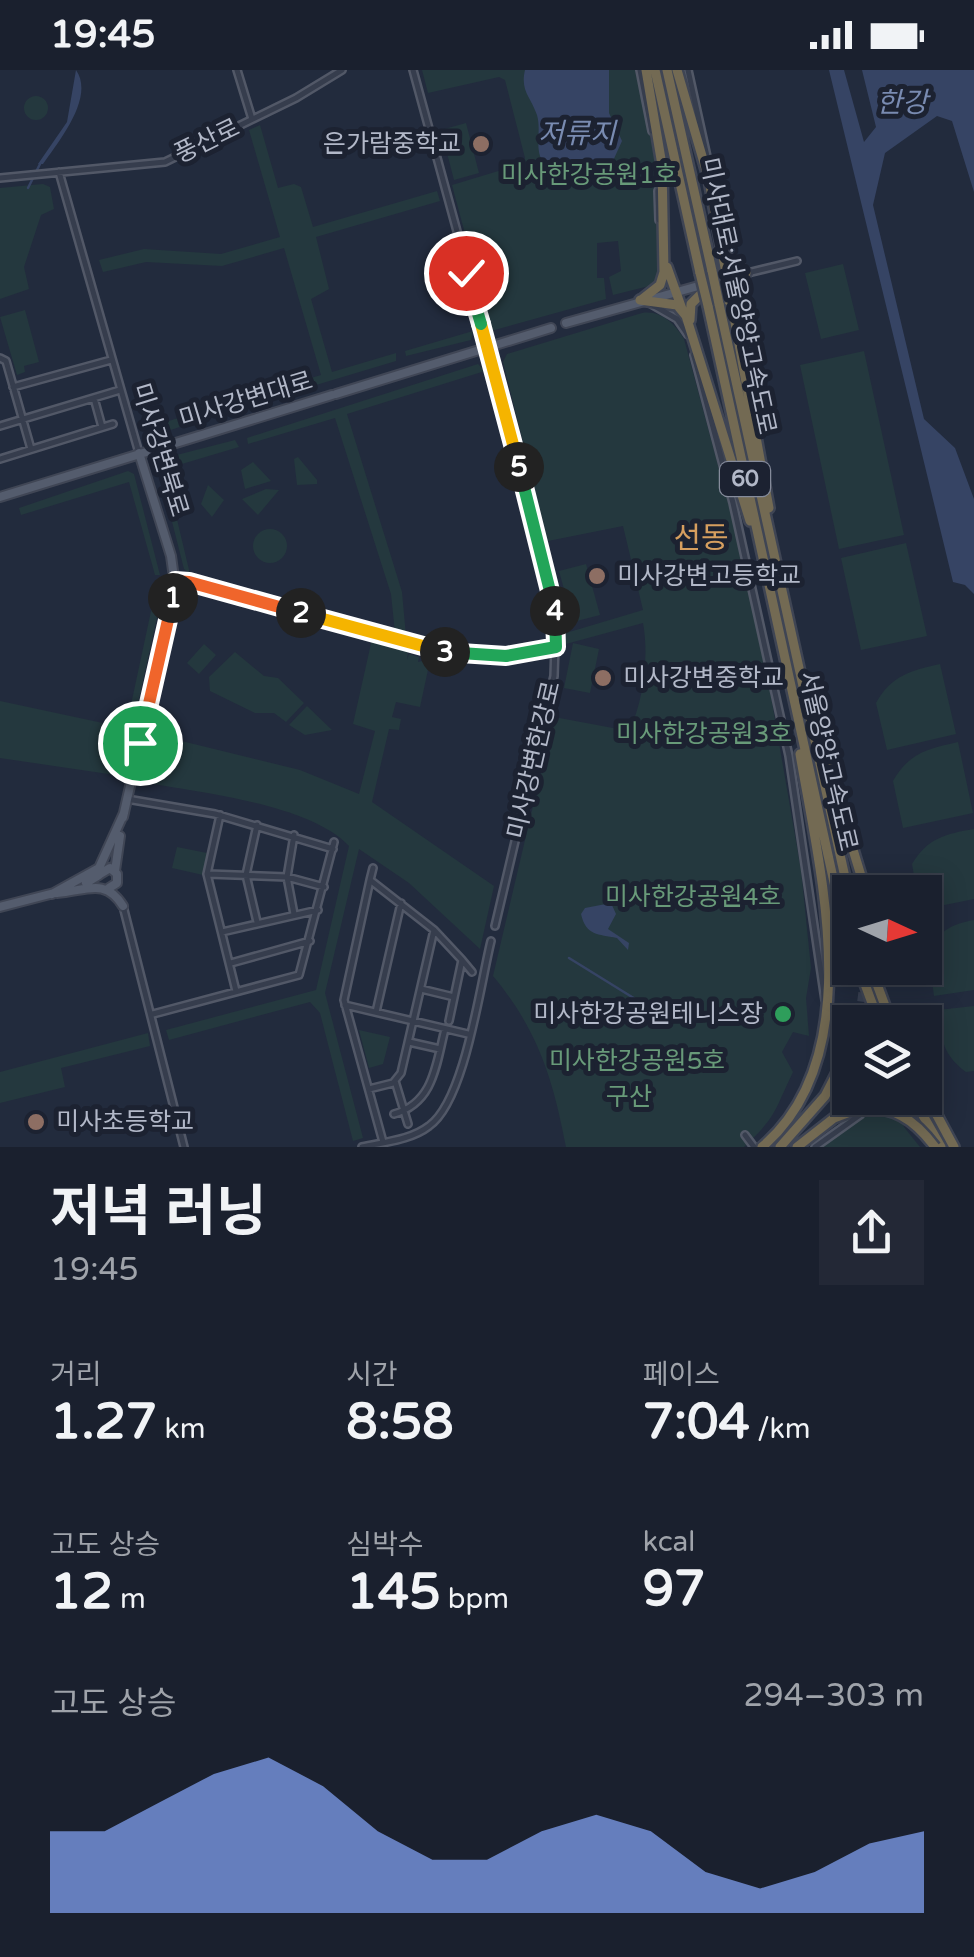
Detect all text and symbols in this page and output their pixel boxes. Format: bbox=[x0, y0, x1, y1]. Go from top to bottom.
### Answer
text: 19:45 bbox=[50, 12, 155, 58]
water label: 한강 bbox=[876, 86, 931, 120]
street label: 풍산로 bbox=[169, 112, 245, 170]
water label: 저류지 bbox=[538, 117, 618, 151]
place label: 은가람중학교 bbox=[323, 129, 461, 159]
marker: 은가람중학교 bbox=[470, 133, 492, 155]
street label: 미사대로;서울양양고속도로 bbox=[694, 155, 782, 437]
park label: 미사한강공원1호 bbox=[501, 160, 677, 190]
pin bbox=[424, 231, 509, 316]
icon: check bbox=[439, 246, 494, 301]
street label: 미사강변대로 bbox=[176, 365, 316, 435]
street label: 미사강변북로 bbox=[125, 380, 195, 520]
pin: 5 bbox=[494, 442, 544, 492]
text: 5 bbox=[510, 450, 528, 484]
road number: 60 bbox=[720, 462, 770, 496]
district label: 선동 bbox=[673, 520, 729, 557]
place label: 미사강변고등학교 bbox=[617, 561, 801, 591]
marker: 미사강변고등학교 bbox=[586, 565, 608, 587]
pin: 1 bbox=[148, 573, 198, 623]
text: 1 bbox=[164, 581, 182, 615]
pin: 4 bbox=[530, 586, 580, 636]
pin: 2 bbox=[276, 588, 326, 638]
text: 4 bbox=[546, 594, 564, 628]
text: 2 bbox=[292, 596, 310, 630]
pin: 3 bbox=[420, 627, 470, 677]
text: 3 bbox=[436, 635, 454, 669]
place label: 미사강변중학교 bbox=[623, 663, 784, 693]
marker: 미사강변중학교 bbox=[592, 667, 614, 689]
street label: 서울양양고속도로 bbox=[793, 668, 863, 854]
street label: 미사강변한강로 bbox=[501, 678, 567, 842]
pin bbox=[98, 701, 183, 786]
icon: arrive bbox=[113, 716, 168, 771]
park label: 미사한강공원3호 bbox=[616, 719, 792, 749]
north arrow bbox=[832, 875, 942, 985]
map controls bbox=[832, 875, 942, 1115]
park label: 미사한강공원4호 bbox=[605, 882, 781, 912]
place label: 미사한강공원테니스장 bbox=[533, 999, 763, 1029]
marker: 미사한강공원테니스장 bbox=[772, 1003, 794, 1025]
button: layers bbox=[832, 1005, 942, 1115]
park label: 미사한강공원5호 bbox=[549, 1046, 725, 1076]
park label: 구산 bbox=[606, 1082, 652, 1112]
place label: 미사초등학교 bbox=[56, 1107, 194, 1137]
marker: 미사초등학교 bbox=[25, 1111, 47, 1133]
text: 저녁 러닝 bbox=[50, 1180, 267, 1246]
button: share bbox=[819, 1180, 924, 1285]
text: 19:45 bbox=[50, 1251, 139, 1289]
text: 거리 bbox=[50, 1358, 102, 1392]
text: 시간 bbox=[346, 1358, 398, 1392]
text: 페이스 bbox=[643, 1358, 720, 1392]
text: 1.27 bbox=[50, 1392, 157, 1452]
text: 8:58 bbox=[346, 1392, 454, 1452]
text: 7:04 bbox=[643, 1392, 750, 1452]
text: km bbox=[157, 1412, 205, 1446]
text: /km bbox=[750, 1412, 811, 1446]
text: kcal bbox=[643, 1525, 695, 1559]
text: 고도 상승 bbox=[50, 1528, 160, 1562]
text: 심박수 bbox=[346, 1528, 424, 1562]
text: 97 bbox=[643, 1559, 705, 1619]
text: 12 bbox=[50, 1562, 113, 1622]
text: 145 bbox=[346, 1562, 441, 1622]
text: m bbox=[113, 1582, 146, 1616]
text: bpm bbox=[441, 1582, 509, 1616]
text: 294–303 m bbox=[744, 1677, 924, 1715]
text: 고도 상승 bbox=[50, 1685, 176, 1723]

